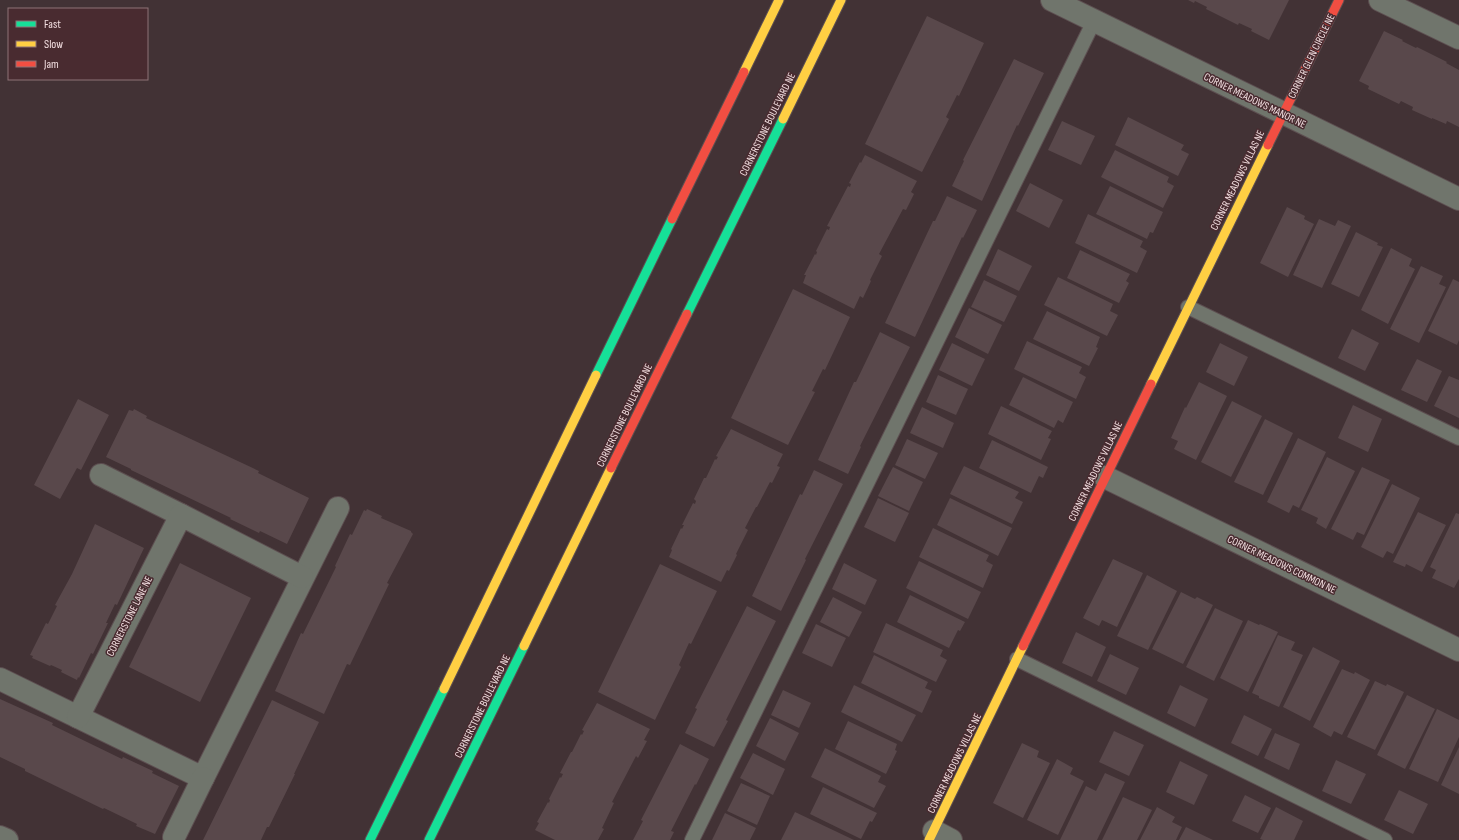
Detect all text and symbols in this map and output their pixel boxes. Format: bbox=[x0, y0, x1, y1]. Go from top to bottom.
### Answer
legend bbox=[8, 8, 148, 80]
street label: CORNER GLEN CIRCLE NE bbox=[1285, 12, 1338, 101]
text: Fast bbox=[44, 17, 61, 32]
text: Slow bbox=[44, 37, 63, 52]
text: Jam bbox=[43, 57, 59, 72]
street label: CORNERSTONE BOULEVARD NE bbox=[737, 70, 798, 178]
street label: CORNER MEADOWS MANOR NE bbox=[1202, 70, 1308, 131]
street label: CORNER MEADOWS VILLAS NE bbox=[1208, 128, 1267, 232]
street label: CORNERSTONE BOULEVARD NE bbox=[594, 361, 655, 469]
street label: CORNER MEADOWS VILLAS NE bbox=[1066, 419, 1125, 523]
street label: CORNER MEADOWS COMMON NE bbox=[1225, 532, 1338, 596]
street label: CORNERSTONE LANE NE bbox=[104, 574, 155, 658]
street label: CORNERSTONE BOULEVARD NE bbox=[452, 652, 513, 760]
street label: CORNER MEADOWS VILLAS NE bbox=[925, 711, 984, 815]

